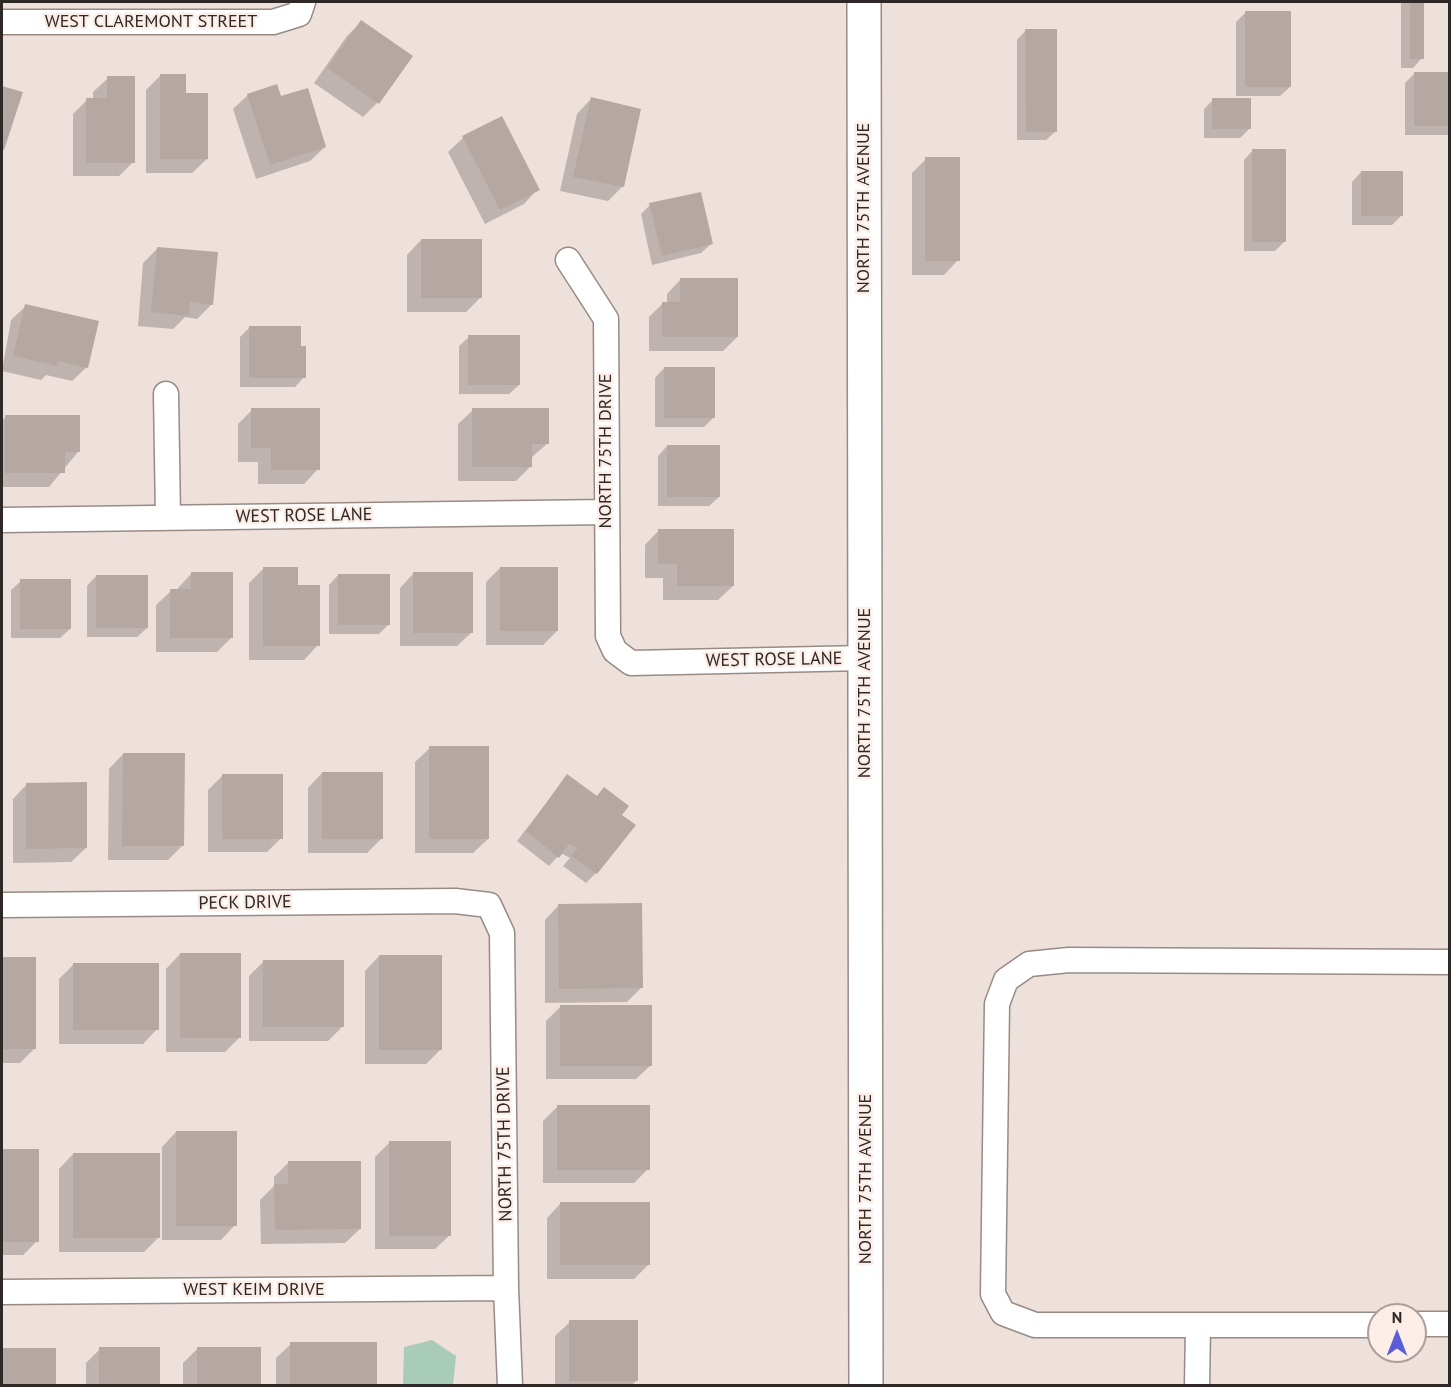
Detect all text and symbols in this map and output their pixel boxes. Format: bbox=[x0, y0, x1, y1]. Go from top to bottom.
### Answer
street label: WEST CLAREMONT STREET bbox=[45, 11, 257, 33]
street label: NORTH 75TH AVENUE bbox=[853, 123, 875, 293]
street label: NORTH 75TH DRIVE bbox=[595, 373, 617, 529]
street label: WEST ROSE LANE bbox=[235, 504, 373, 528]
street label: NORTH 75TH AVENUE bbox=[854, 608, 876, 778]
street label: WEST ROSE LANE bbox=[705, 648, 843, 672]
street label: PECK DRIVE bbox=[198, 891, 292, 915]
street label: NORTH 75TH DRIVE bbox=[493, 1066, 517, 1222]
street label: NORTH 75TH AVENUE bbox=[855, 1094, 877, 1264]
street label: WEST KEIM DRIVE bbox=[183, 1279, 325, 1301]
north arrow bbox=[1367, 1303, 1427, 1363]
text: N bbox=[1392, 1307, 1402, 1327]

